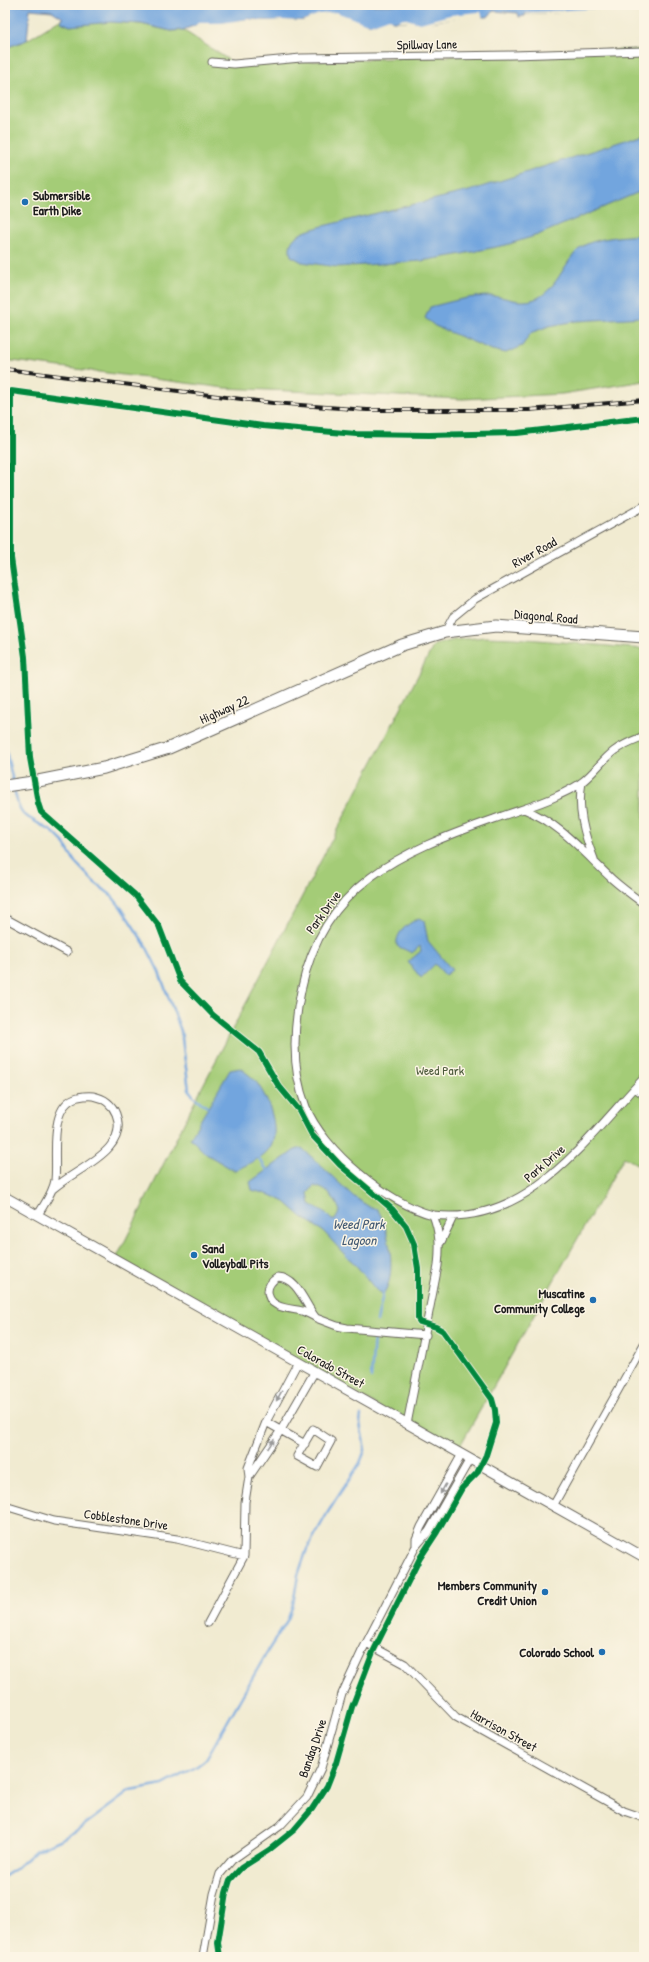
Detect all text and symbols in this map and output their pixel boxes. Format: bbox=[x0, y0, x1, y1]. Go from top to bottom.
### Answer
street label: Spillway Lane bbox=[397, 34, 457, 54]
place label: Submersible Earth Dike bbox=[33, 186, 91, 219]
marker: Submersible Earth Dike bbox=[20, 197, 30, 207]
street label: River Road bbox=[508, 532, 560, 572]
street label: Diagonal Road bbox=[513, 604, 579, 628]
street label: Highway 22 bbox=[197, 690, 251, 728]
street label: Park Drive bbox=[301, 887, 345, 937]
park label: Weed Park bbox=[416, 1061, 465, 1079]
street label: Park Drive bbox=[520, 1140, 568, 1186]
water label: Weed Park Lagoon bbox=[333, 1214, 386, 1250]
place label: Sand Volleyball Pits bbox=[202, 1239, 269, 1273]
marker: Sand Volleyball Pits bbox=[189, 1250, 199, 1260]
place label: Muscatine Community College bbox=[494, 1284, 586, 1318]
marker: Muscatine Community College bbox=[588, 1295, 598, 1305]
street label: Colorado Street bbox=[294, 1340, 368, 1392]
one-way arrow bbox=[276, 1391, 283, 1402]
one-way arrow bbox=[267, 1439, 275, 1450]
one-way arrow bbox=[439, 1483, 446, 1494]
street label: Cobblestone Drive bbox=[83, 1504, 169, 1534]
place label: Members Community Credit Union bbox=[438, 1576, 538, 1609]
marker: Members Community Credit Union bbox=[540, 1587, 550, 1597]
place label: Colorado School bbox=[519, 1643, 595, 1661]
marker: Colorado School bbox=[597, 1647, 607, 1657]
street label: Harrison Street bbox=[468, 1704, 541, 1756]
street label: Bandag Drive bbox=[294, 1716, 330, 1780]

